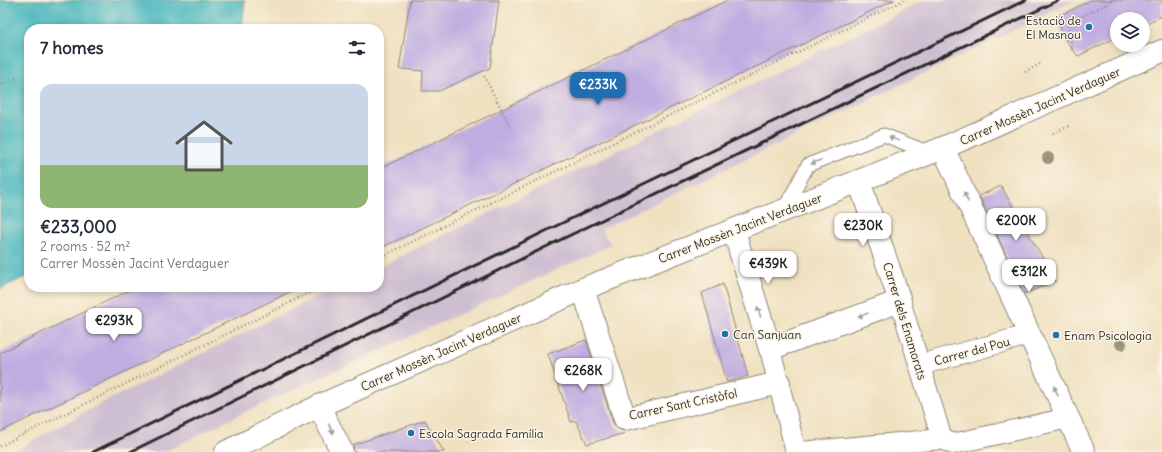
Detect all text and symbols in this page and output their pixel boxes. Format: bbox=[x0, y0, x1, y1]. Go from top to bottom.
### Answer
map controls bbox=[1110, 12, 1150, 52]
button: layers bbox=[1110, 12, 1150, 52]
place label: Estació de El Masnou bbox=[1026, 13, 1081, 42]
marker: Estació de El Masnou bbox=[1084, 22, 1094, 32]
text: 7 homes bbox=[40, 37, 104, 59]
icon: filters bbox=[346, 37, 368, 59]
street label: Carrer Mossèn Jacint Verdaguer bbox=[957, 64, 1123, 148]
pin: €233K bbox=[570, 72, 626, 106]
text: €233K bbox=[579, 76, 617, 93]
icon: home bbox=[168, 110, 240, 182]
one-way arrow bbox=[887, 135, 899, 141]
one-way arrow bbox=[809, 159, 821, 165]
street label: Carrer Mossèn Jacint Verdaguer bbox=[656, 190, 824, 266]
one-way arrow bbox=[963, 192, 969, 203]
pin: €200K bbox=[988, 208, 1044, 242]
text: €200K bbox=[996, 212, 1036, 229]
pin: €230K bbox=[835, 213, 891, 247]
text: €233,000 bbox=[40, 216, 117, 238]
text: €230K bbox=[843, 217, 883, 234]
text: 2 rooms · 52 m² bbox=[40, 238, 130, 255]
pin: €439K bbox=[740, 251, 796, 285]
text: Carrer Mossèn Jacint Verdaguer bbox=[40, 255, 229, 272]
text: €439K bbox=[749, 255, 787, 272]
pin: €312K bbox=[1001, 259, 1057, 293]
street label: Carrer dels Enamorats bbox=[880, 260, 930, 382]
text: €312K bbox=[1011, 263, 1047, 280]
one-way arrow bbox=[756, 305, 762, 317]
pin: €293K bbox=[86, 308, 142, 342]
street label: Carrer Mossèn Jacint Verdaguer bbox=[358, 310, 524, 394]
text: €293K bbox=[95, 312, 133, 329]
one-way arrow bbox=[857, 312, 869, 318]
place label: Can Sanjuan bbox=[733, 327, 801, 342]
place label: Enam Psicologia bbox=[1064, 328, 1152, 343]
marker: Can Sanjuan bbox=[720, 329, 730, 339]
marker: Enam Psicologia bbox=[1051, 330, 1061, 340]
street label: Carrer del Pou bbox=[932, 334, 1012, 368]
pin: €268K bbox=[555, 358, 611, 392]
text: €268K bbox=[564, 362, 602, 379]
street label: Carrer Sant Cristòfol bbox=[627, 385, 739, 423]
one-way arrow bbox=[1053, 386, 1059, 397]
one-way arrow bbox=[327, 423, 334, 435]
place label: Escola Sagrada Família bbox=[419, 426, 544, 441]
marker: Escola Sagrada Família bbox=[406, 428, 416, 438]

